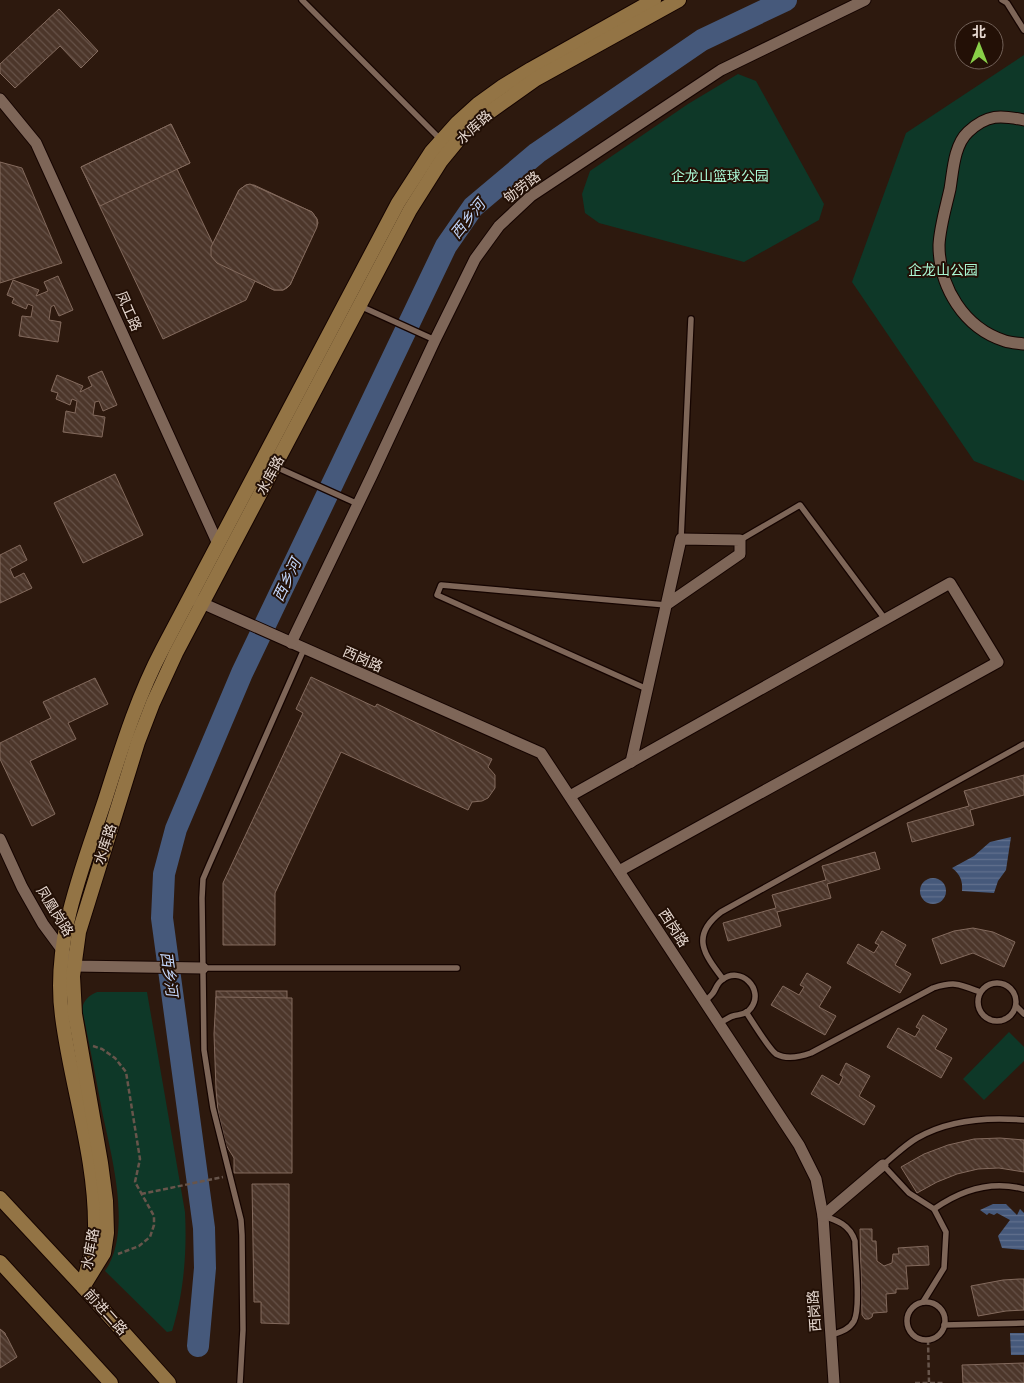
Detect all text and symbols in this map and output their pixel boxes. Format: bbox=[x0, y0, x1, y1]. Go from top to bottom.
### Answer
north arrow bbox=[954, 20, 1004, 70]
text: 北 bbox=[972, 23, 986, 41]
street label: 水库路 bbox=[453, 106, 495, 148]
street label: 劬劳路 bbox=[500, 167, 544, 207]
park label: 企龙山篮球公园 bbox=[671, 167, 769, 185]
water label: 西乡河 bbox=[447, 194, 491, 242]
park label: 企龙山公园 bbox=[908, 261, 978, 279]
street label: 凤工路 bbox=[112, 288, 146, 334]
street label: 水库路 bbox=[252, 452, 288, 498]
water label: 西乡河 bbox=[269, 553, 306, 604]
street label: 西岗路 bbox=[340, 642, 386, 676]
street label: 水库路 bbox=[90, 821, 120, 867]
street label: 凤凰岗路 bbox=[33, 882, 77, 940]
street label: 西岗路 bbox=[655, 905, 693, 951]
water label: 西乡河 bbox=[157, 950, 181, 1000]
street label: 水库路 bbox=[77, 1227, 103, 1271]
street label: 前进二路 bbox=[81, 1285, 131, 1339]
street label: 西岗路 bbox=[804, 1289, 824, 1333]

